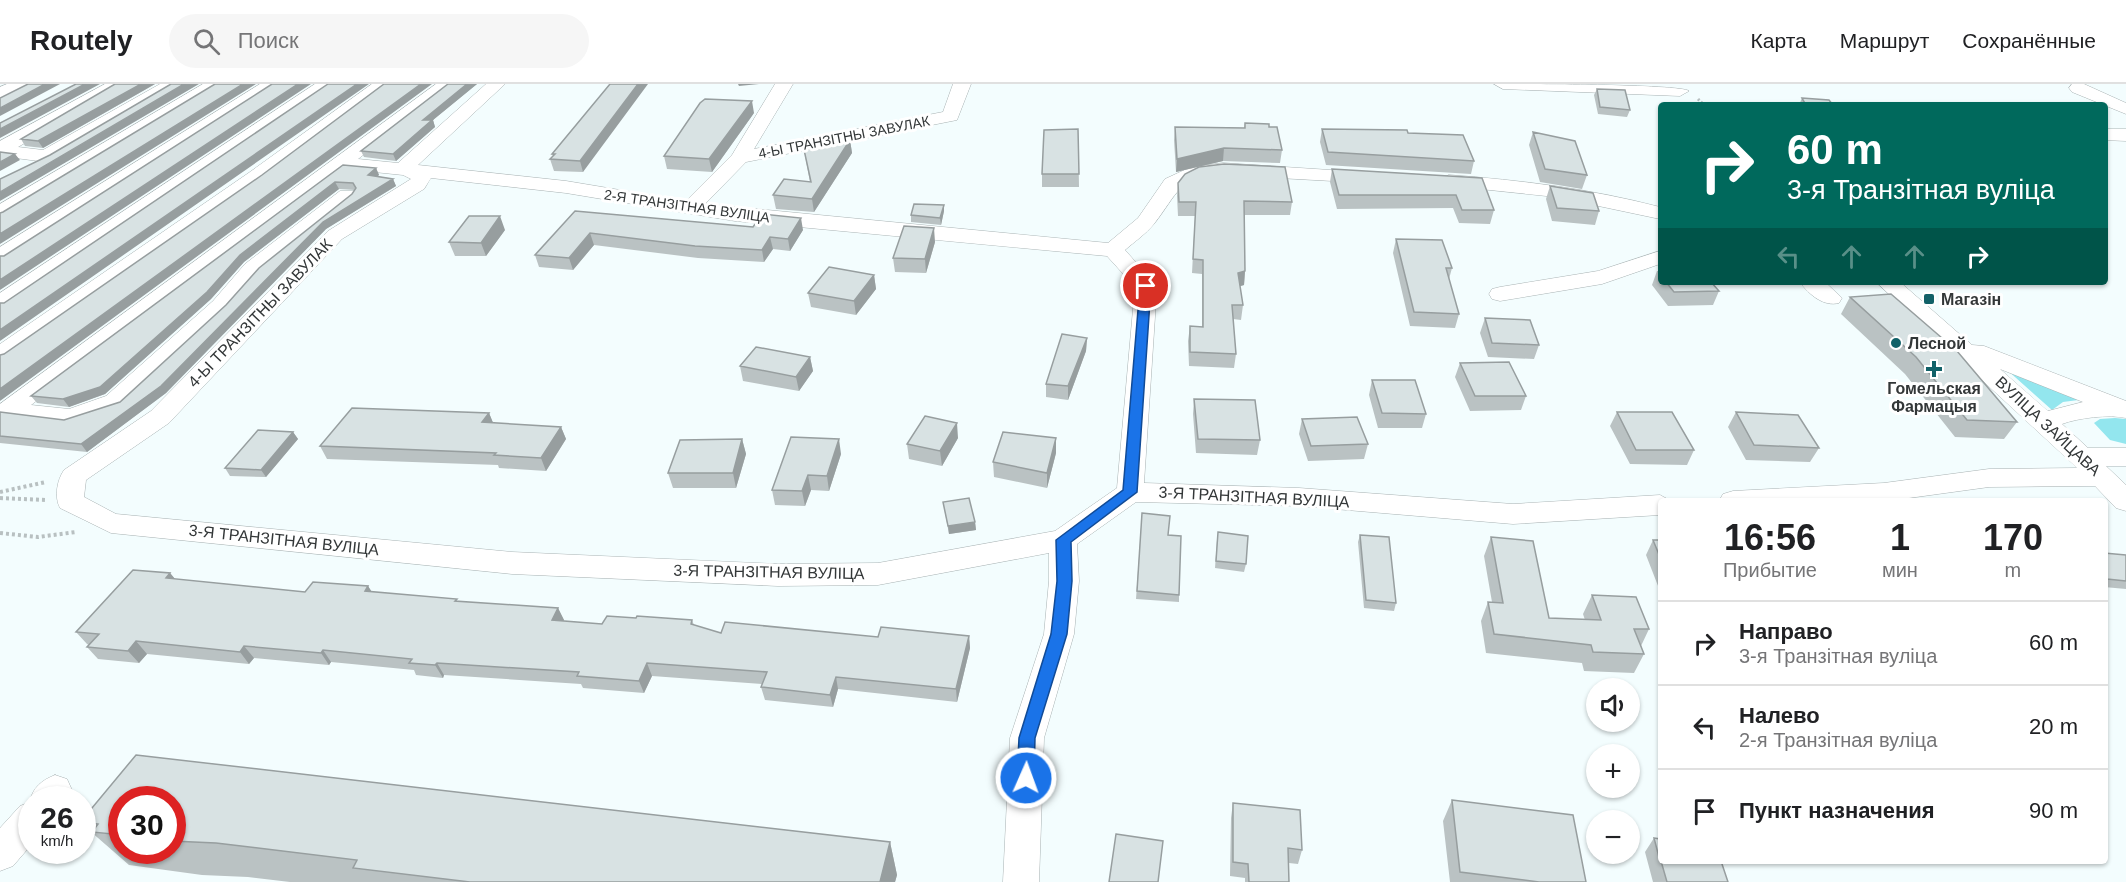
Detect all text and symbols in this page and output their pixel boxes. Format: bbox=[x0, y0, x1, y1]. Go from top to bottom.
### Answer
search box bbox=[169, 14, 589, 68]
text: Routely bbox=[30, 25, 133, 56]
icon: search bbox=[190, 25, 223, 58]
text: Поиск bbox=[238, 28, 299, 53]
text: Карта bbox=[1751, 29, 1807, 52]
text: Маршрут bbox=[1840, 29, 1929, 52]
text: Сохранённые bbox=[1962, 29, 2096, 52]
street label: 4-Ы ТРАНЗІТНЫ ЗАВУЛАК bbox=[757, 112, 932, 161]
icon: right bbox=[1688, 126, 1766, 204]
text: 60 m bbox=[1787, 126, 1883, 173]
text: 3-я Транзітная вуліца bbox=[1787, 175, 2055, 205]
street label: 2-Я ТРАНЗІТНАЯ ВУЛІЦА bbox=[603, 186, 772, 226]
street label: 4-Ы ТРАНЗІТНЫ ЗАВУЛАК bbox=[185, 235, 336, 391]
icon: left bbox=[1772, 240, 1805, 273]
icon: ahead bbox=[1835, 240, 1868, 273]
icon: ahead bbox=[1898, 240, 1931, 273]
icon: right bbox=[1961, 240, 1994, 273]
pin bbox=[1120, 260, 1171, 311]
icon: arrive bbox=[1129, 269, 1162, 302]
place label: Магазін bbox=[1941, 291, 2001, 308]
marker: Магазін bbox=[1922, 292, 1936, 306]
place label: Лесной bbox=[1908, 335, 1966, 352]
marker: Лесной bbox=[1889, 336, 1903, 350]
marker: Гомельская Фармацыя bbox=[1927, 362, 1941, 376]
street label: ВУЛІЦА ЗАЙЦАВА bbox=[1992, 372, 2105, 479]
place label: Гомельская Фармацыя bbox=[1887, 380, 1981, 415]
street label: 3-Я ТРАНЗІТНАЯ ВУЛІЦА bbox=[1158, 484, 1350, 511]
text: 16:56 bbox=[1724, 517, 1816, 558]
text: 1 bbox=[1890, 517, 1910, 558]
text: 170 bbox=[1983, 517, 2043, 558]
street label: 3-Я ТРАНЗІТНАЯ ВУЛІЦА bbox=[188, 522, 380, 558]
text: Прибытие bbox=[1723, 559, 1817, 581]
text: мин bbox=[1882, 559, 1918, 581]
text: m bbox=[2005, 559, 2021, 581]
street label: 3-Я ТРАНЗІТНАЯ ВУЛІЦА bbox=[673, 562, 865, 582]
text: Направо bbox=[1739, 619, 1833, 644]
icon: right bbox=[1688, 627, 1721, 660]
text: 60 m bbox=[2029, 630, 2078, 655]
text: 3-я Транзітная вуліца bbox=[1739, 645, 1937, 667]
map controls bbox=[1586, 678, 1640, 864]
button: sound bbox=[1586, 678, 1640, 732]
text: Налево bbox=[1739, 703, 1820, 728]
icon: left bbox=[1688, 711, 1721, 744]
text: 20 m bbox=[2029, 714, 2078, 739]
text: 2-я Транзітная вуліца bbox=[1739, 729, 1937, 751]
button: + bbox=[1586, 744, 1640, 798]
position arrow bbox=[994, 746, 1058, 810]
speed limit sign: 30 bbox=[108, 786, 186, 864]
icon: arrive bbox=[1688, 795, 1721, 828]
text: Пункт назначения bbox=[1739, 798, 1935, 823]
text: 90 m bbox=[2029, 798, 2078, 823]
text: 26 bbox=[40, 801, 74, 834]
button: − bbox=[1586, 810, 1640, 864]
text: km/h bbox=[41, 832, 73, 849]

